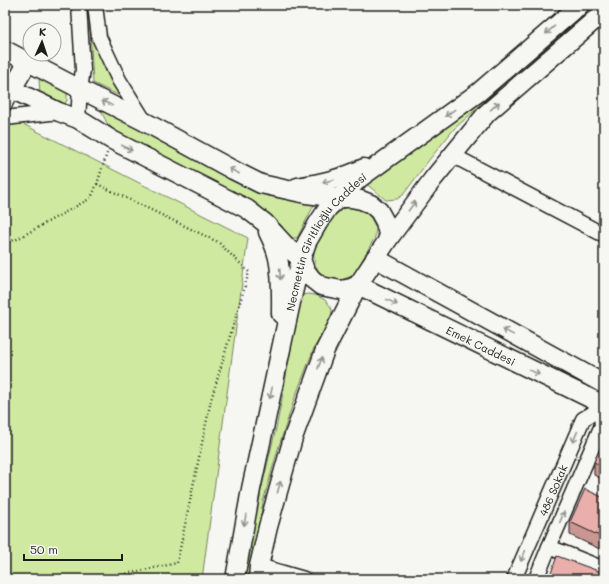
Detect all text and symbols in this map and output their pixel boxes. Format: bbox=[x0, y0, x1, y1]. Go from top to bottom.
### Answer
north arrow bbox=[22, 22, 62, 62]
text: K bbox=[39, 24, 47, 39]
one-way arrow bbox=[545, 26, 555, 35]
one-way arrow bbox=[101, 99, 113, 106]
one-way arrow bbox=[489, 102, 500, 111]
one-way arrow bbox=[444, 109, 455, 117]
one-way arrow bbox=[121, 144, 133, 152]
one-way arrow bbox=[228, 166, 240, 174]
street label: Necmettin Giritlioğlu Caddesi bbox=[282, 169, 369, 312]
one-way arrow bbox=[322, 178, 335, 185]
one-way arrow bbox=[408, 201, 416, 212]
one-way arrow bbox=[277, 267, 284, 280]
one-way arrow bbox=[386, 299, 398, 306]
street label: Emek Caddesi bbox=[444, 322, 518, 368]
one-way arrow bbox=[503, 327, 515, 335]
one-way arrow bbox=[317, 357, 324, 370]
one-way arrow bbox=[528, 369, 540, 376]
one-way arrow bbox=[267, 386, 275, 399]
one-way arrow bbox=[571, 431, 579, 443]
street label: 486 Sokak bbox=[535, 462, 570, 518]
one-way arrow bbox=[276, 480, 283, 493]
one-way arrow bbox=[559, 511, 566, 523]
one-way arrow bbox=[241, 514, 249, 527]
scale bar bbox=[24, 536, 122, 562]
text: 50 m bbox=[30, 541, 58, 557]
one-way arrow bbox=[519, 550, 527, 562]

